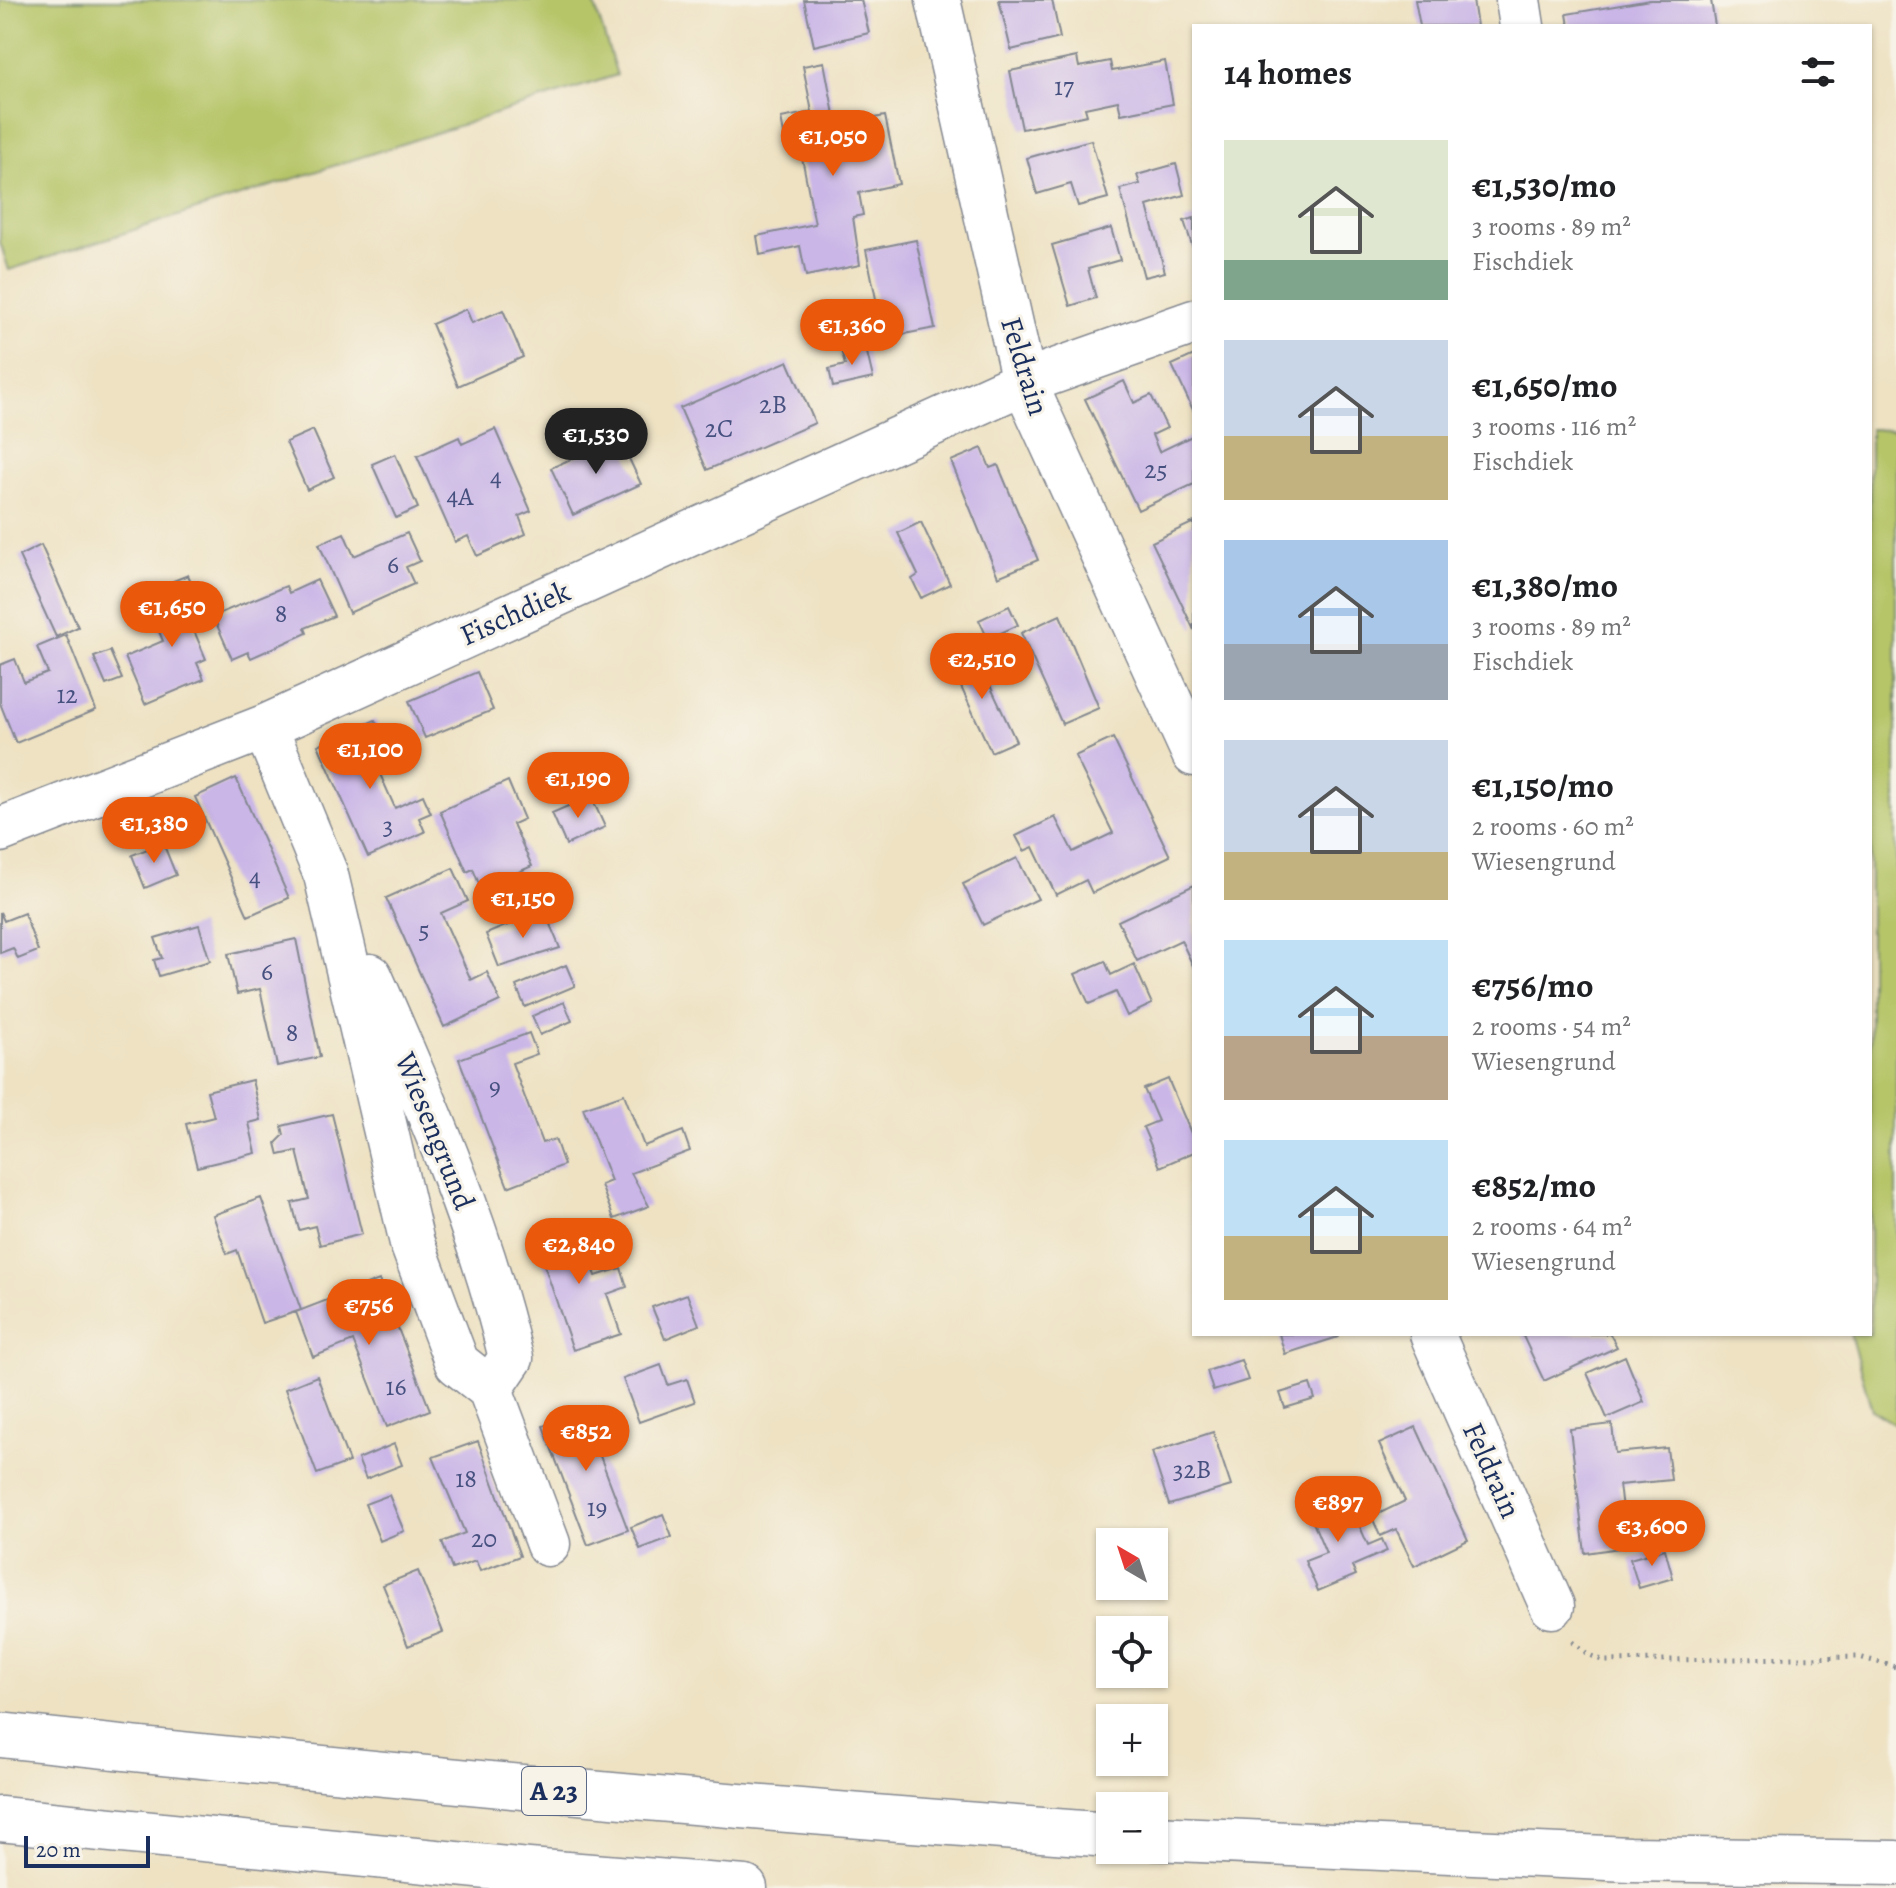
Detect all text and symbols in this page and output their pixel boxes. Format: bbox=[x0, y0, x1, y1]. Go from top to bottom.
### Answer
text: 14 homes bbox=[1224, 49, 1352, 96]
icon: filters bbox=[1796, 50, 1840, 94]
house number: 17 bbox=[1054, 69, 1074, 104]
pin: €1,050 bbox=[768, 110, 898, 178]
text: €1,050 bbox=[799, 118, 867, 153]
text: €1,530/mo bbox=[1472, 162, 1616, 209]
icon: home bbox=[1288, 172, 1384, 268]
text: 3 rooms · 89 m² bbox=[1472, 209, 1631, 244]
text: Fischdiek bbox=[1472, 244, 1573, 279]
pin: €1,360 bbox=[787, 299, 917, 367]
text: €1,360 bbox=[818, 307, 886, 342]
street label: Feldrain bbox=[991, 312, 1059, 420]
text: €1,650/mo bbox=[1472, 362, 1618, 409]
icon: home bbox=[1288, 372, 1384, 468]
house number: 2B bbox=[759, 387, 787, 422]
pin: €1,530 bbox=[531, 408, 661, 476]
text: 3 rooms · 116 m² bbox=[1472, 409, 1636, 444]
house number: 2C bbox=[705, 411, 733, 446]
text: €1,530 bbox=[563, 416, 629, 451]
text: Fischdiek bbox=[1472, 444, 1573, 479]
house number: 25 bbox=[1144, 452, 1168, 487]
house number: 4 bbox=[490, 460, 502, 495]
house number: 4A bbox=[447, 479, 474, 514]
house number: 6 bbox=[387, 547, 399, 582]
text: €1,380/mo bbox=[1472, 562, 1618, 609]
street label: Fischdiek bbox=[453, 571, 577, 655]
icon: home bbox=[1288, 572, 1384, 668]
pin: €1,650 bbox=[107, 581, 237, 649]
text: €1,650 bbox=[138, 589, 206, 624]
house number: 8 bbox=[275, 596, 287, 631]
text: 3 rooms · 89 m² bbox=[1472, 609, 1631, 644]
pin: €2,510 bbox=[917, 633, 1047, 701]
text: €2,510 bbox=[948, 641, 1016, 676]
text: Fischdiek bbox=[1472, 644, 1573, 679]
house number: 12 bbox=[56, 677, 78, 712]
pin: €1,100 bbox=[305, 723, 435, 791]
text: €1,100 bbox=[337, 731, 403, 766]
pin: €1,190 bbox=[513, 752, 643, 820]
text: €1,190 bbox=[545, 760, 611, 795]
text: €1,150/mo bbox=[1472, 762, 1614, 809]
icon: home bbox=[1288, 772, 1384, 868]
pin: €1,380 bbox=[89, 797, 219, 865]
text: €1,380 bbox=[120, 805, 188, 840]
house number: 3 bbox=[383, 808, 393, 843]
text: 2 rooms · 60 m² bbox=[1472, 809, 1634, 844]
text: Wiesengrund bbox=[1472, 844, 1616, 879]
house number: 4 bbox=[249, 860, 261, 895]
pin: €1,150 bbox=[458, 872, 588, 940]
text: €1,150 bbox=[491, 880, 555, 915]
house number: 5 bbox=[418, 912, 430, 947]
house number: 6 bbox=[261, 954, 273, 989]
text: €756/mo bbox=[1472, 962, 1594, 1009]
icon: home bbox=[1288, 972, 1384, 1068]
text: 2 rooms · 54 m² bbox=[1472, 1009, 1631, 1044]
house number: 8 bbox=[286, 1015, 298, 1050]
text: Wiesengrund bbox=[1472, 1044, 1616, 1079]
street label: Wiesengrund bbox=[385, 1046, 485, 1216]
house number: 9 bbox=[489, 1069, 501, 1104]
text: €852/mo bbox=[1472, 1162, 1596, 1209]
icon: home bbox=[1288, 1172, 1384, 1268]
text: 2 rooms · 64 m² bbox=[1472, 1209, 1632, 1244]
pin: €2,840 bbox=[514, 1218, 644, 1286]
text: €2,840 bbox=[543, 1226, 615, 1261]
text: Wiesengrund bbox=[1472, 1244, 1616, 1279]
pin: €756 bbox=[322, 1279, 416, 1347]
text: €756 bbox=[344, 1287, 394, 1322]
house number: 16 bbox=[386, 1369, 406, 1404]
pin: €852 bbox=[539, 1405, 633, 1473]
text: €852 bbox=[560, 1413, 612, 1448]
street label: Feldrain bbox=[1453, 1416, 1531, 1524]
house number: 32B bbox=[1173, 1452, 1211, 1487]
house number: 18 bbox=[455, 1461, 477, 1496]
pin: €897 bbox=[1291, 1476, 1385, 1544]
text: €897 bbox=[1313, 1484, 1363, 1519]
house number: 19 bbox=[587, 1490, 607, 1525]
pin: €3,600 bbox=[1587, 1500, 1717, 1568]
text: €3,600 bbox=[1616, 1508, 1688, 1543]
house number: 20 bbox=[471, 1521, 497, 1556]
north arrow bbox=[1096, 1528, 1168, 1600]
map controls bbox=[1096, 1528, 1168, 1864]
button: locate bbox=[1096, 1616, 1168, 1688]
button: + bbox=[1096, 1704, 1168, 1776]
road number: A 23 bbox=[522, 1767, 586, 1815]
button: − bbox=[1096, 1792, 1168, 1864]
scale bar bbox=[24, 1832, 150, 1868]
text: 20 m bbox=[36, 1835, 81, 1865]

